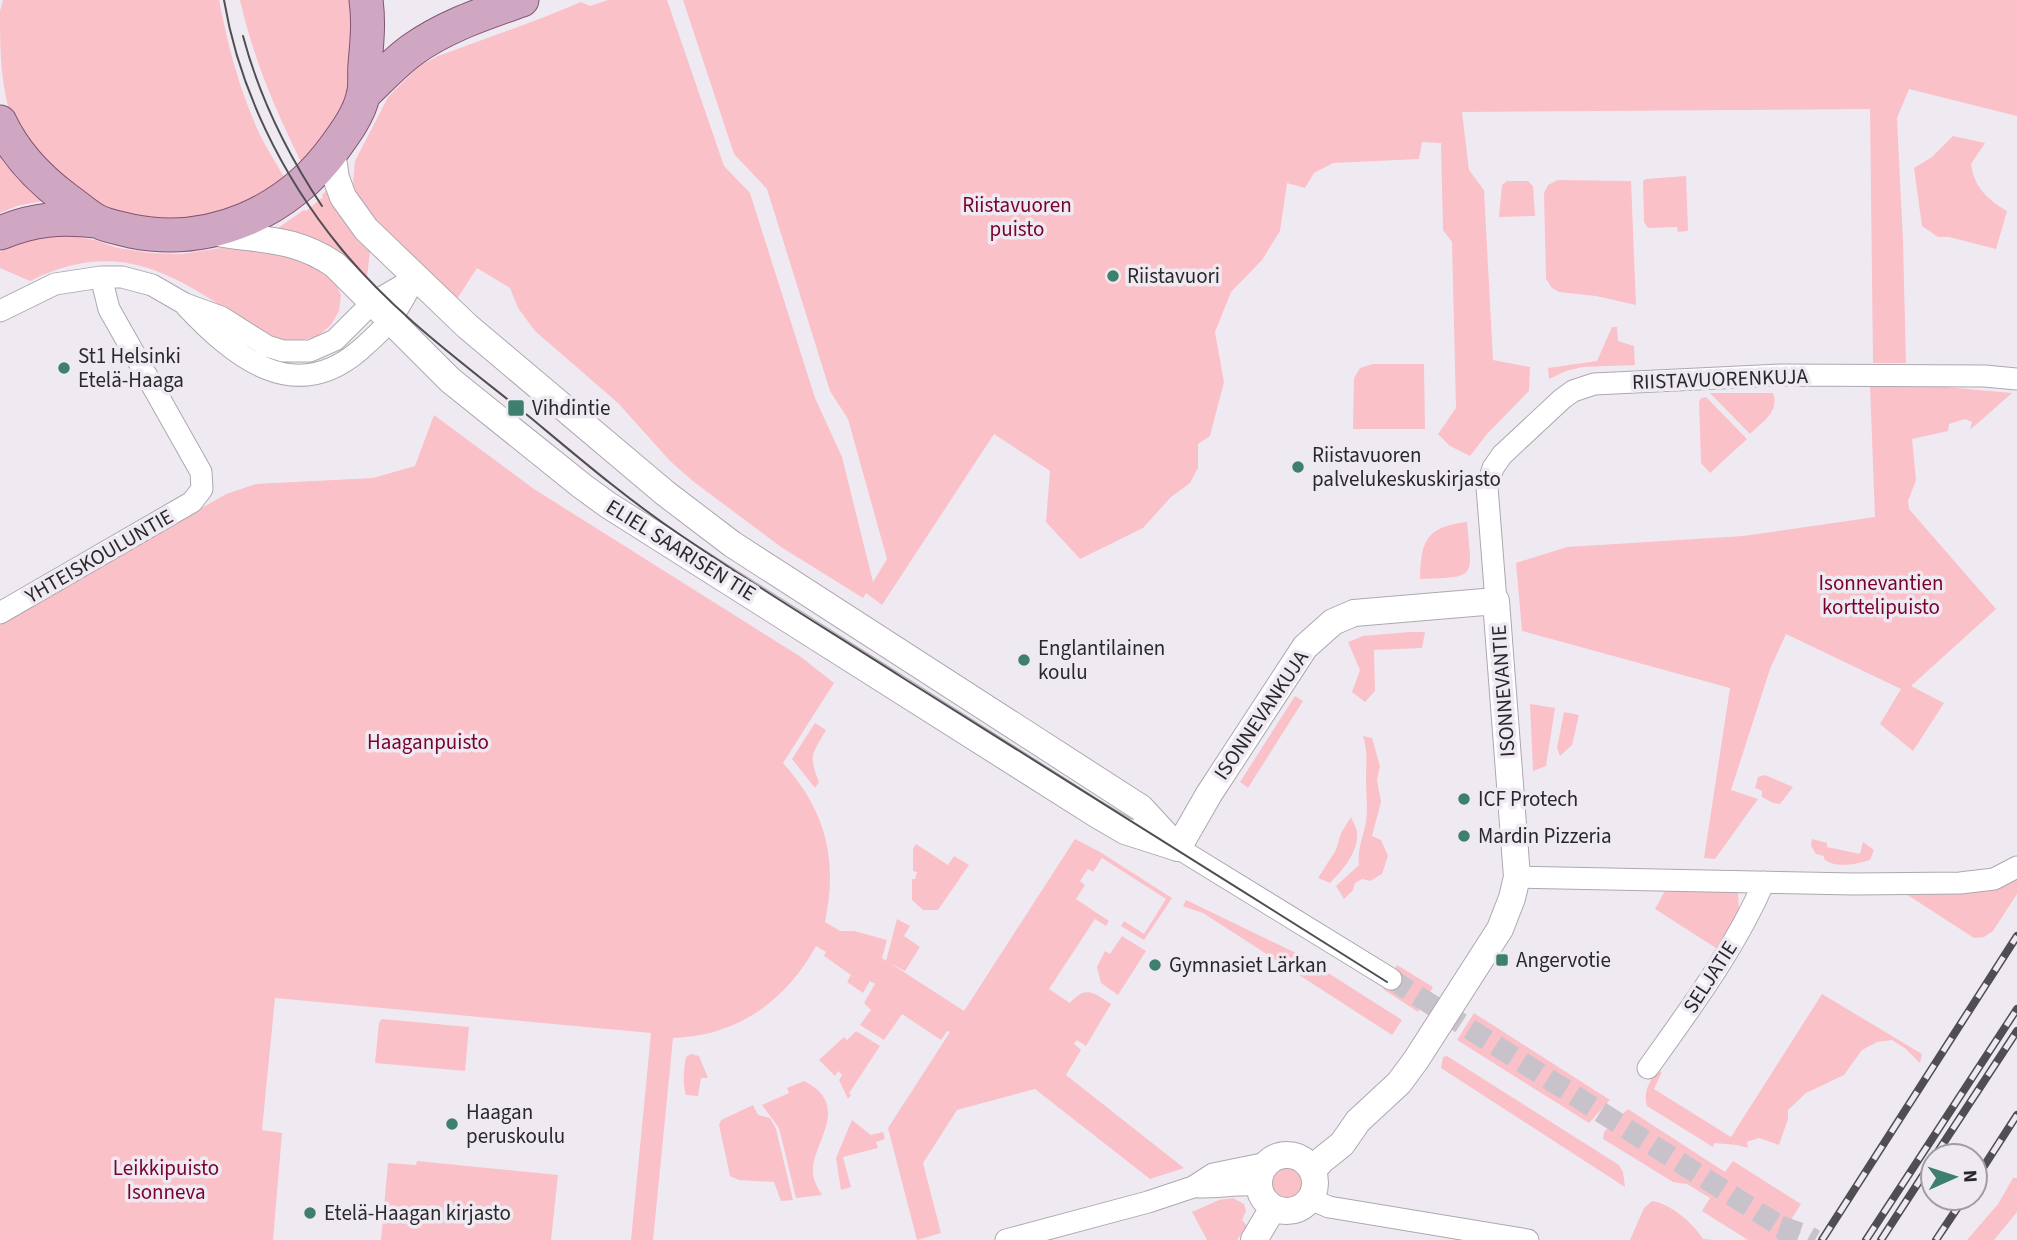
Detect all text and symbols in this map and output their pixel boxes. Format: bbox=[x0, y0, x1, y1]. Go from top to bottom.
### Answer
park label: Riistavuoren puisto bbox=[962, 190, 1072, 244]
place label: Riistavuori bbox=[1127, 261, 1220, 291]
marker: Riistavuori bbox=[1105, 268, 1121, 284]
place label: St1 Helsinki Etelä-Haaga bbox=[78, 341, 184, 395]
marker: St1 Helsinki Etelä-Haaga bbox=[56, 360, 72, 376]
street label: RIISTAVUORENKUJA bbox=[1632, 361, 1809, 397]
place label: Vihdintie bbox=[532, 393, 610, 423]
marker: Vihdintie bbox=[506, 398, 526, 418]
place label: Riistavuoren palvelukeskuskirjasto bbox=[1312, 440, 1501, 494]
marker: Riistavuoren palvelukeskuskirjasto bbox=[1290, 459, 1306, 475]
street label: ELIEL SAARISEN TIE bbox=[600, 492, 762, 608]
street label: YHTEISKOULUNTIE bbox=[19, 501, 179, 611]
park label: Isonnevantien korttelipuisto bbox=[1819, 568, 1943, 622]
street label: ISONNEVANTIE bbox=[1483, 624, 1523, 758]
place label: Englantilainen koulu bbox=[1038, 633, 1165, 687]
street label: ISONNEVANKUJA bbox=[1207, 644, 1316, 786]
marker: Englantilainen koulu bbox=[1016, 652, 1032, 668]
park label: Haaganpuisto bbox=[367, 727, 489, 757]
place label: ICF Protech bbox=[1478, 784, 1578, 814]
marker: ICF Protech bbox=[1456, 791, 1472, 807]
place label: Mardin Pizzeria bbox=[1478, 821, 1612, 851]
marker: Mardin Pizzeria bbox=[1456, 828, 1472, 844]
street label: SELJATIE bbox=[1675, 935, 1745, 1019]
place label: Angervotie bbox=[1516, 945, 1611, 975]
place label: Gymnasiet Lärkan bbox=[1169, 950, 1327, 980]
marker: Angervotie bbox=[1494, 952, 1510, 968]
marker: Gymnasiet Lärkan bbox=[1147, 957, 1163, 973]
place label: Haagan peruskoulu bbox=[466, 1097, 565, 1151]
marker: Haagan peruskoulu bbox=[444, 1116, 460, 1132]
north arrow bbox=[1919, 1142, 1989, 1212]
park label: Leikkipuisto Isonneva bbox=[113, 1153, 219, 1207]
text: N bbox=[1956, 1169, 1983, 1183]
place label: Etelä-Haagan kirjasto bbox=[324, 1198, 511, 1228]
marker: Etelä-Haagan kirjasto bbox=[302, 1205, 318, 1221]

